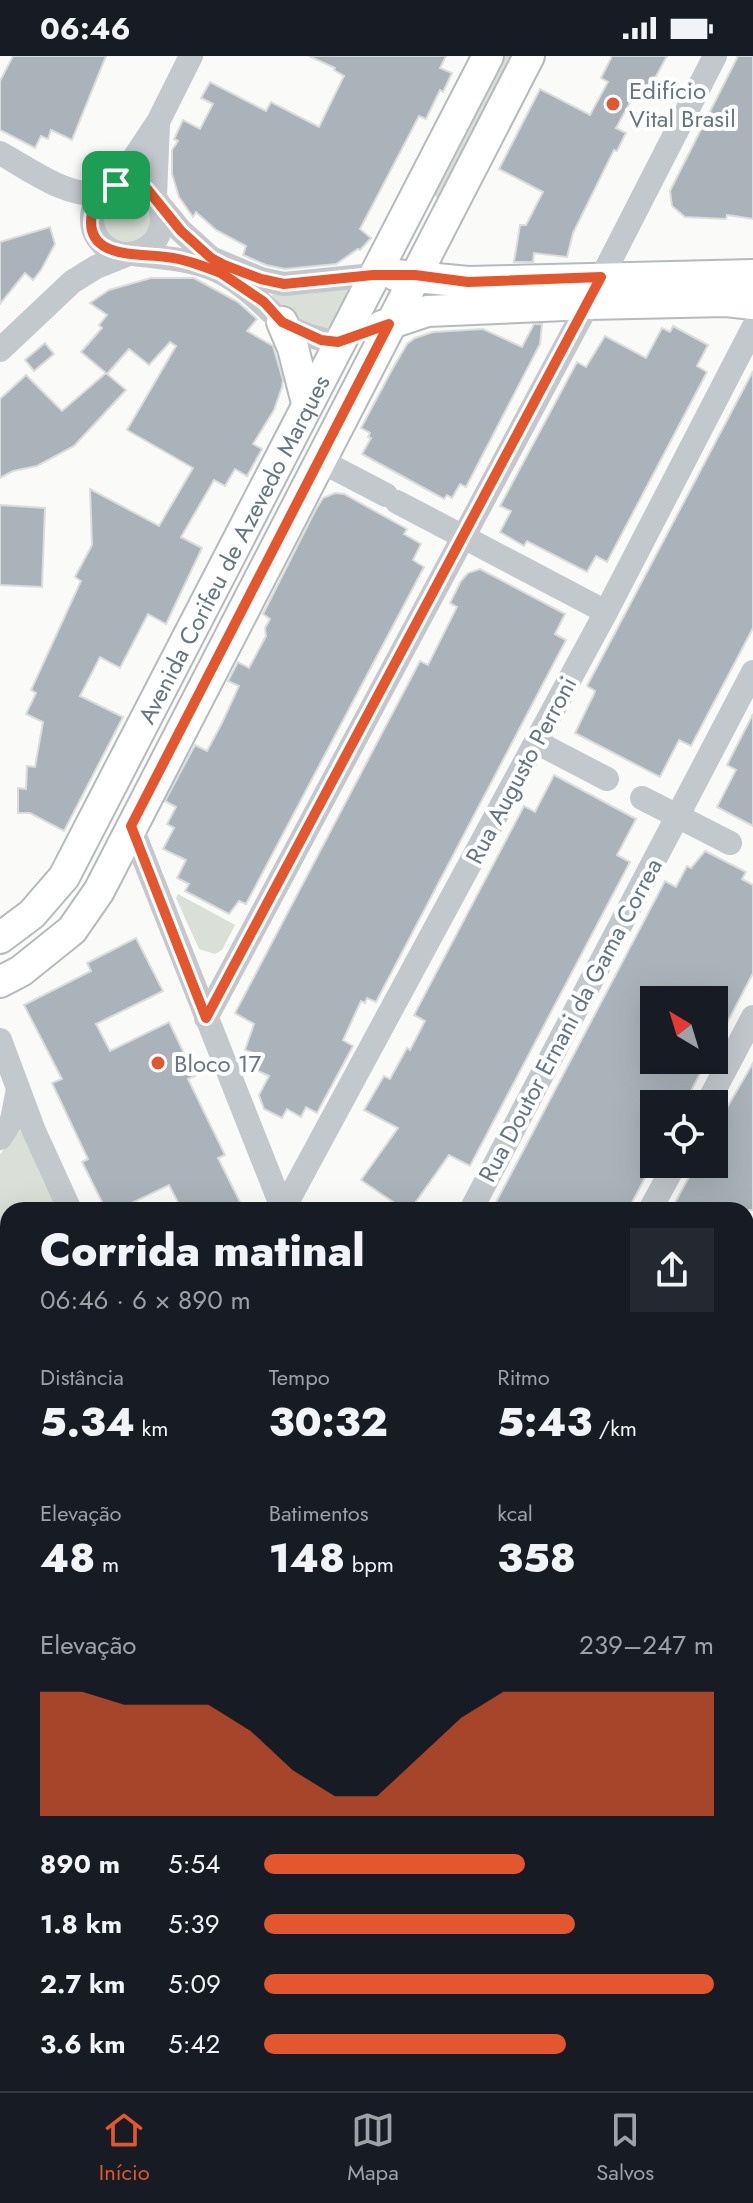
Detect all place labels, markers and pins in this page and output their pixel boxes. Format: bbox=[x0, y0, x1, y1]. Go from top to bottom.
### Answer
place label: Edifício Vital Brasil bbox=[629, 73, 736, 136]
marker: Edifício Vital Brasil bbox=[604, 95, 622, 113]
pin bbox=[82, 151, 150, 219]
place label: Bloco 17 bbox=[174, 1046, 262, 1081]
marker: Bloco 17 bbox=[149, 1054, 167, 1072]

